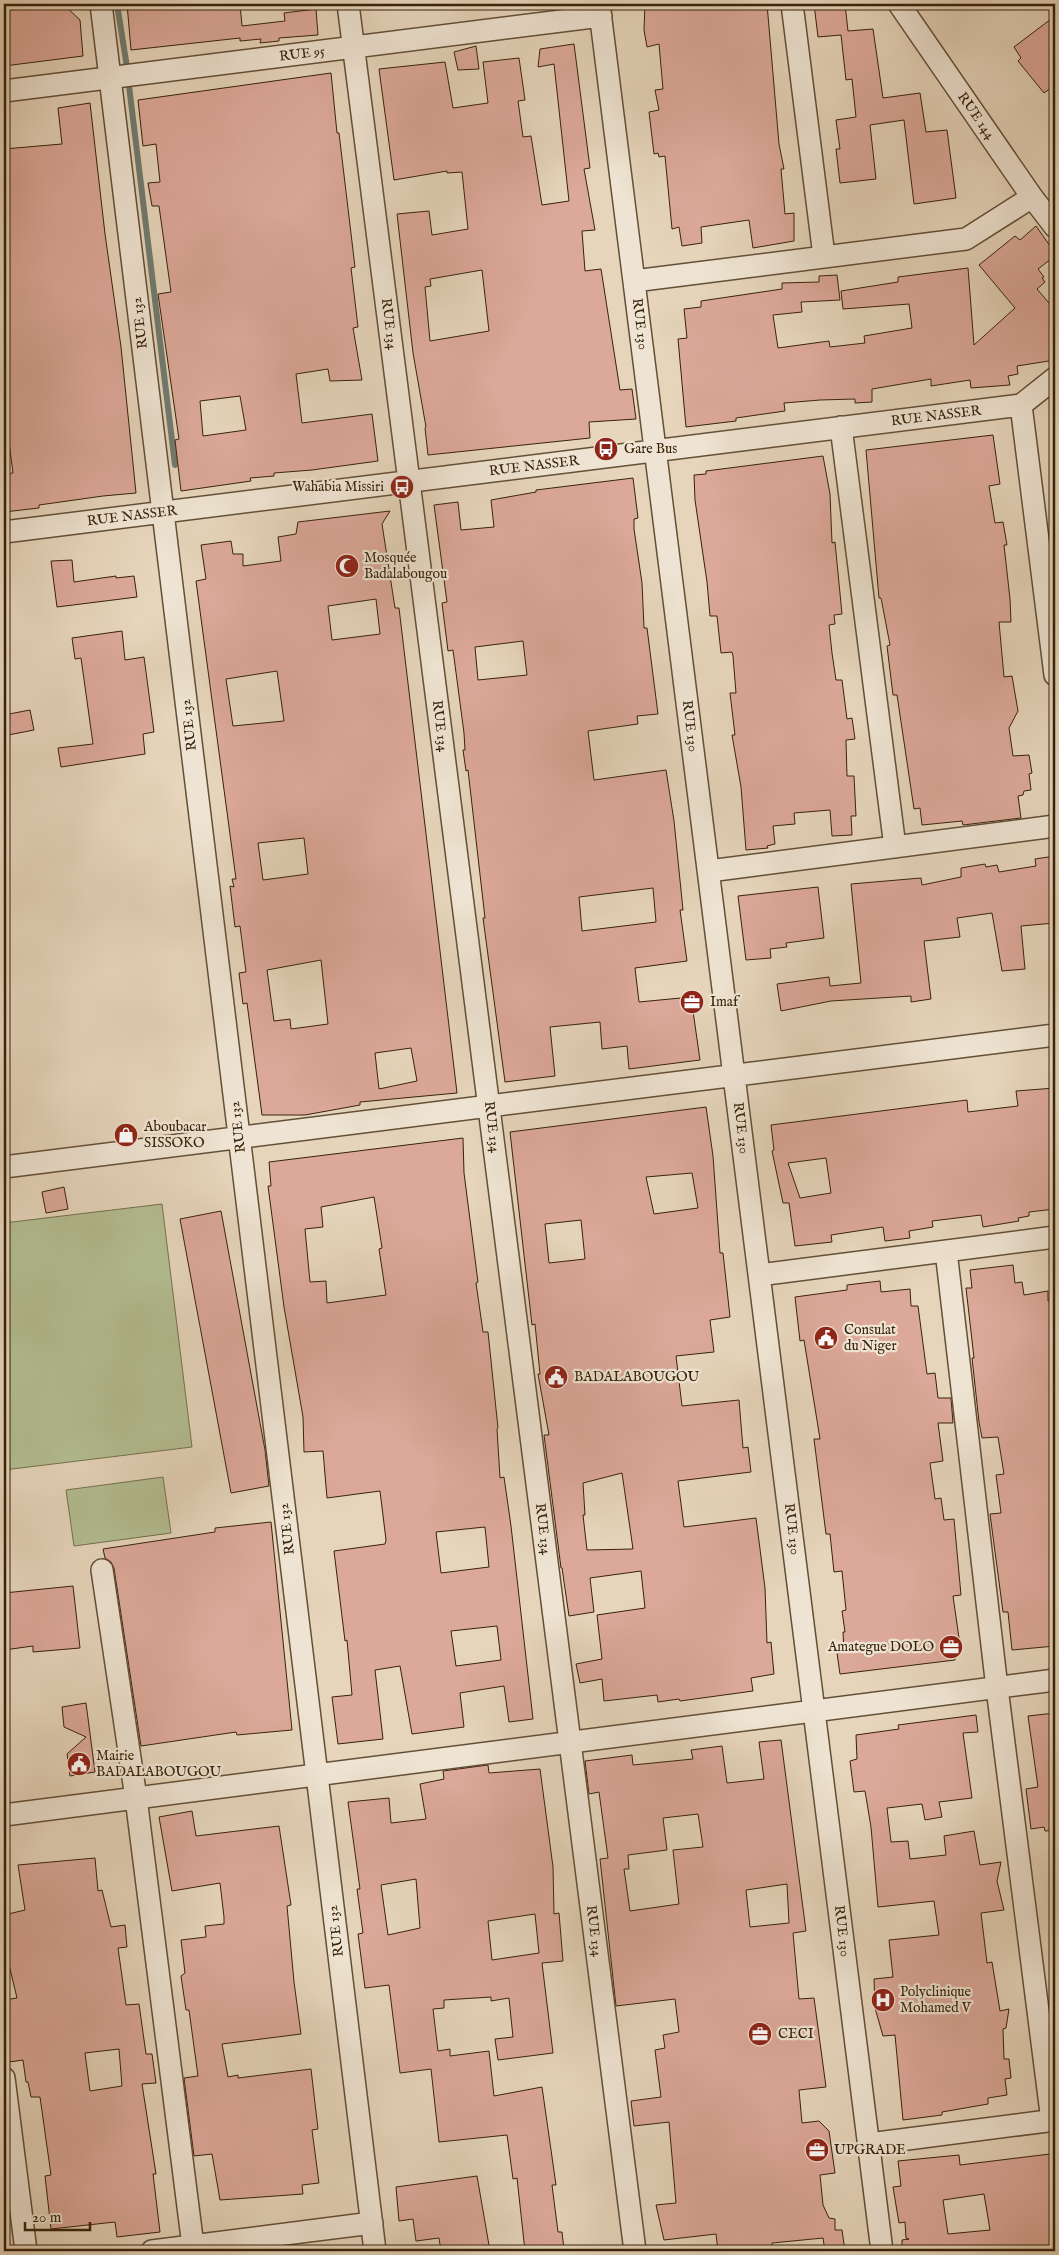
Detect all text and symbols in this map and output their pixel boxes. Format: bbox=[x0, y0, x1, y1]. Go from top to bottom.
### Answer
street label: RUE 95 bbox=[278, 42, 326, 66]
street label: RUE 144 bbox=[953, 89, 999, 143]
street label: RUE 132 bbox=[128, 296, 152, 350]
street label: RUE 134 bbox=[377, 297, 401, 351]
street label: RUE 130 bbox=[628, 297, 652, 351]
street label: RUE NASSER bbox=[890, 401, 982, 430]
bus stop icon: Gare Bus bbox=[593, 436, 619, 462]
place label: Gare Bus bbox=[624, 440, 677, 458]
street label: RUE NASSER bbox=[488, 451, 580, 480]
bus stop icon: Wahabia Missiri bbox=[389, 474, 415, 500]
place label: Wahabia Missiri bbox=[292, 478, 384, 496]
street label: RUE NASSER bbox=[86, 501, 178, 530]
place label: Mosquée Badalabougou bbox=[364, 549, 447, 583]
mosque icon: Mosquée Badalabougou bbox=[334, 553, 360, 579]
street label: RUE 132 bbox=[177, 698, 201, 752]
street label: RUE 134 bbox=[428, 699, 452, 753]
street label: RUE 130 bbox=[678, 699, 702, 753]
office icon: Imaf bbox=[679, 989, 705, 1015]
place label: Imaf bbox=[710, 993, 741, 1011]
street label: RUE 132 bbox=[226, 1100, 250, 1154]
street label: RUE 134 bbox=[480, 1100, 504, 1154]
street label: RUE 130 bbox=[729, 1101, 753, 1155]
place label: Aboubacar SISSOKO bbox=[143, 1118, 206, 1152]
shop icon: Aboubacar SISSOKO bbox=[113, 1122, 139, 1148]
place label: Consulat du Niger bbox=[844, 1321, 897, 1355]
public building icon: Consulat du Niger bbox=[813, 1325, 839, 1351]
public building icon: BADALABOUGOU bbox=[543, 1364, 569, 1390]
place label: BADALABOUGOU bbox=[574, 1368, 700, 1386]
street label: RUE 132 bbox=[275, 1502, 299, 1556]
street label: RUE 134 bbox=[531, 1502, 555, 1556]
street label: RUE 130 bbox=[780, 1502, 804, 1556]
office icon: Amategue DOLO bbox=[938, 1634, 964, 1660]
place label: Amategue DOLO bbox=[827, 1638, 934, 1656]
place label: Mairie BADALABOUGOU bbox=[96, 1747, 222, 1781]
public building icon: Mairie BADALABOUGOU bbox=[66, 1751, 92, 1777]
street label: RUE 132 bbox=[324, 1904, 348, 1958]
street label: RUE 134 bbox=[582, 1904, 606, 1958]
street label: RUE 130 bbox=[830, 1904, 854, 1958]
place label: Polyclinique Mohamed V bbox=[900, 1983, 972, 2017]
hospital icon: Polyclinique Mohamed V bbox=[870, 1987, 896, 2013]
office icon: CECI bbox=[747, 2021, 773, 2047]
place label: CECI bbox=[778, 2025, 814, 2043]
office icon: UPGRADE bbox=[804, 2137, 830, 2163]
place label: UPGRADE bbox=[834, 2141, 906, 2159]
scale bar bbox=[25, 2200, 90, 2232]
text: 20 m bbox=[32, 2208, 62, 2227]

